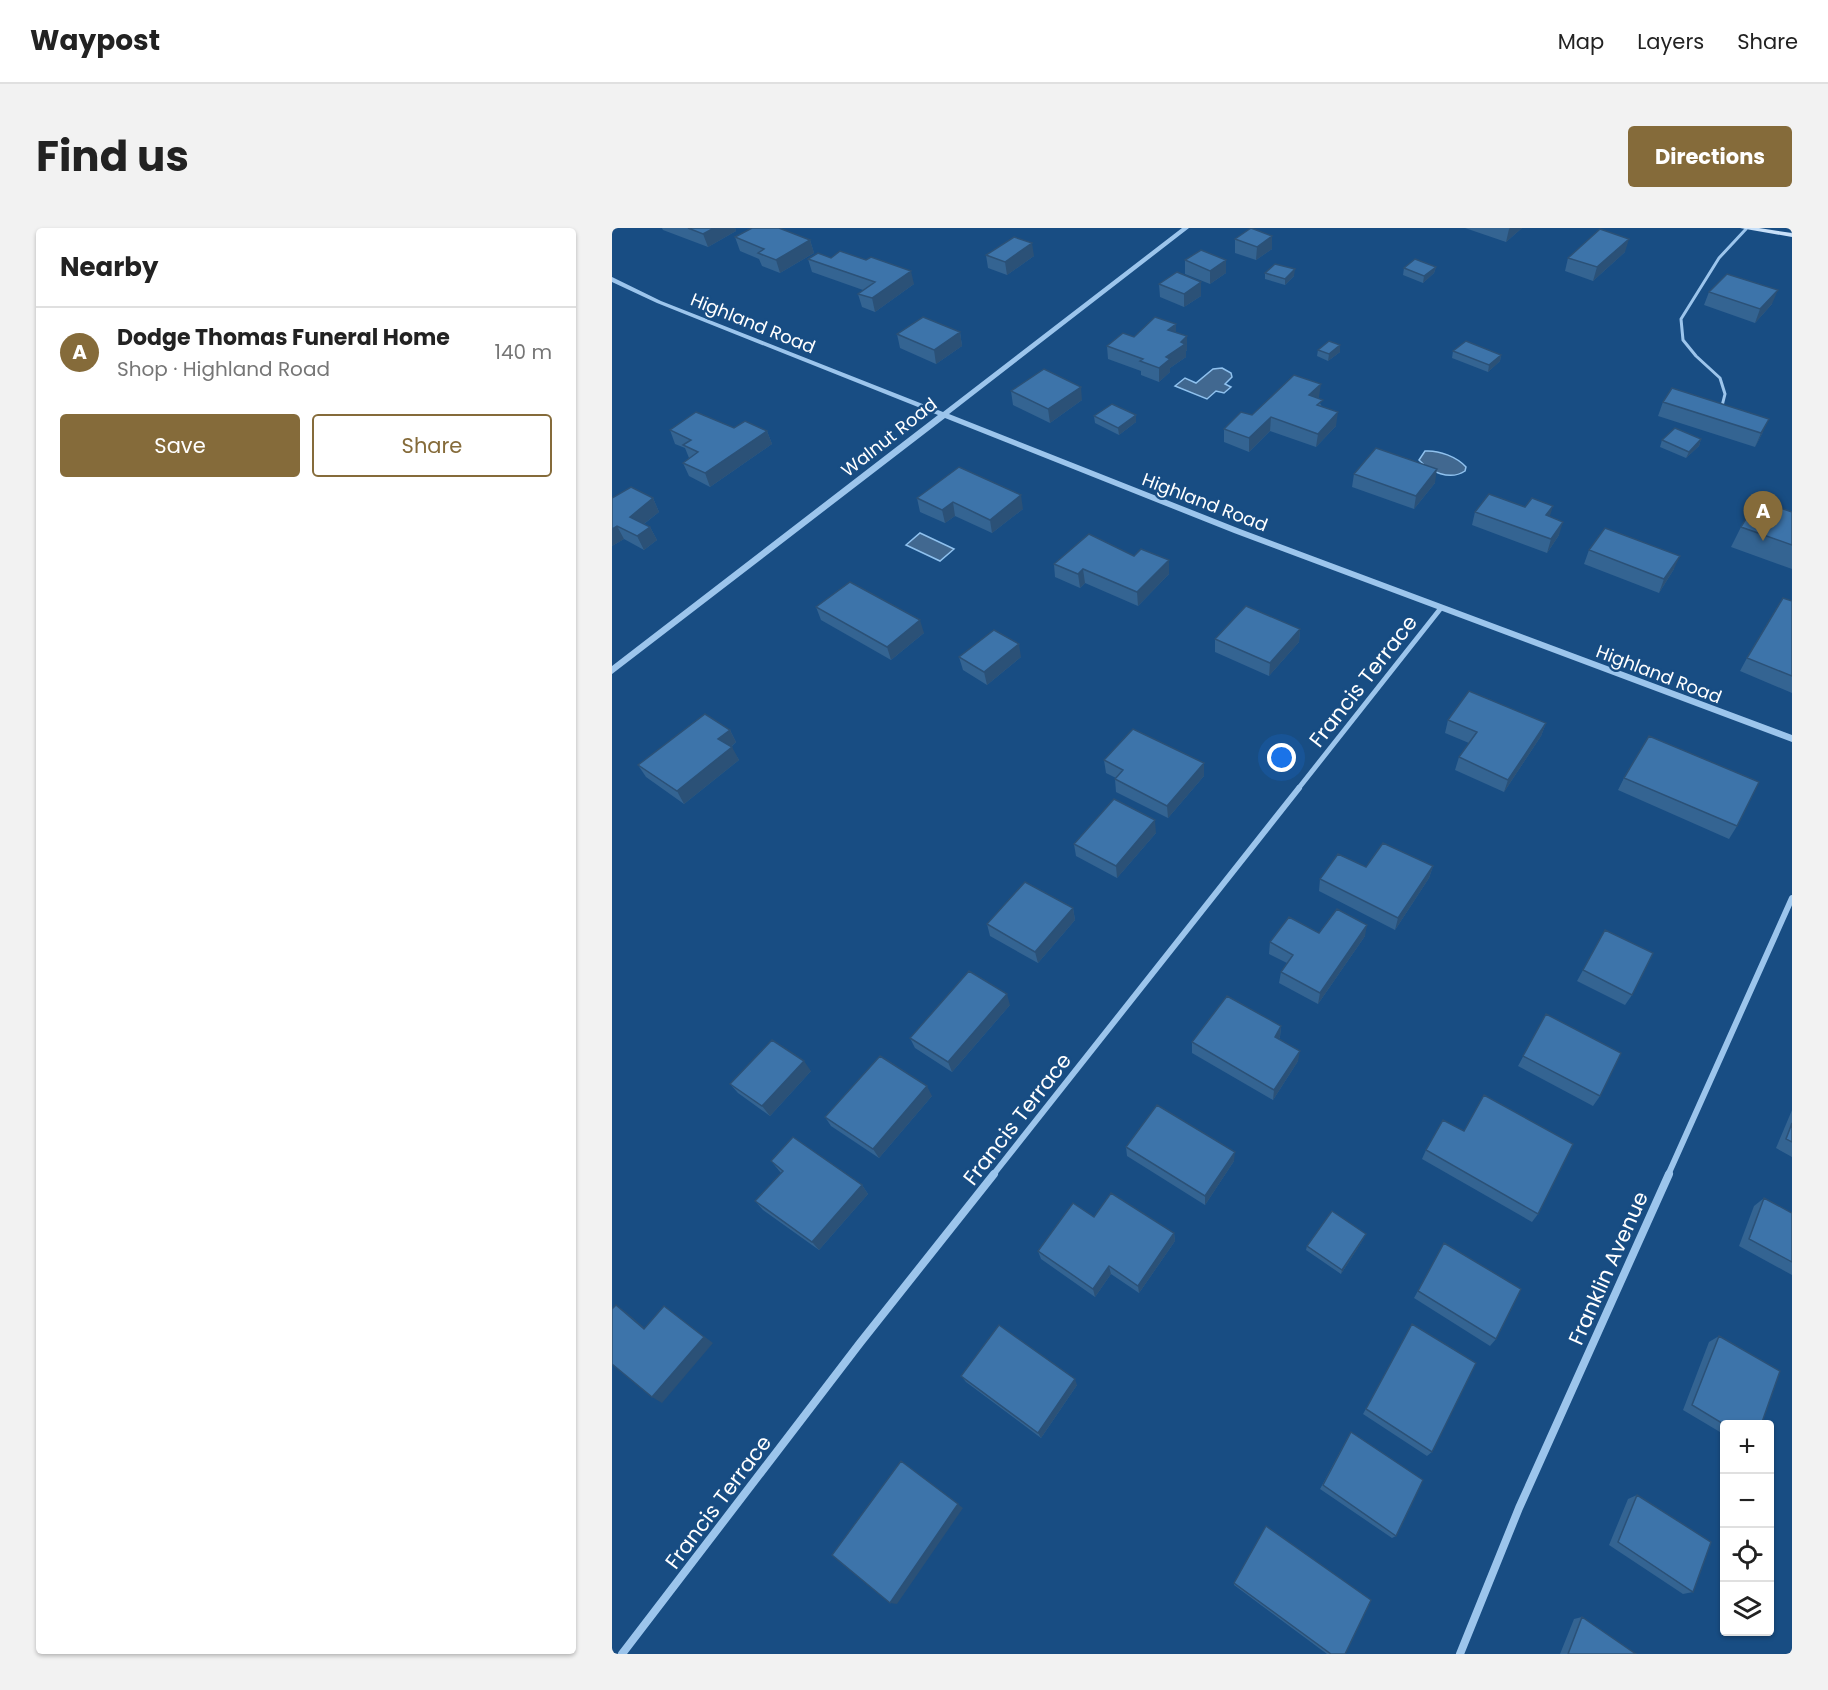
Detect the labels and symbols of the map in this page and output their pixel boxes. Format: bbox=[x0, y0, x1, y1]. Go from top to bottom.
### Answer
street label: Highland Road bbox=[687, 287, 819, 359]
street label: Walnut Road bbox=[836, 392, 942, 482]
street label: Highland Road bbox=[1139, 467, 1271, 537]
pin: A bbox=[1744, 492, 1782, 541]
street label: Francis Terrace bbox=[1302, 609, 1424, 753]
street label: Highland Road bbox=[1593, 639, 1725, 709]
your location bbox=[1267, 743, 1296, 772]
street label: Francis Terrace bbox=[956, 1047, 1078, 1191]
street label: Franklin Avenue bbox=[1561, 1187, 1655, 1349]
street label: Francis Terrace bbox=[658, 1429, 778, 1575]

